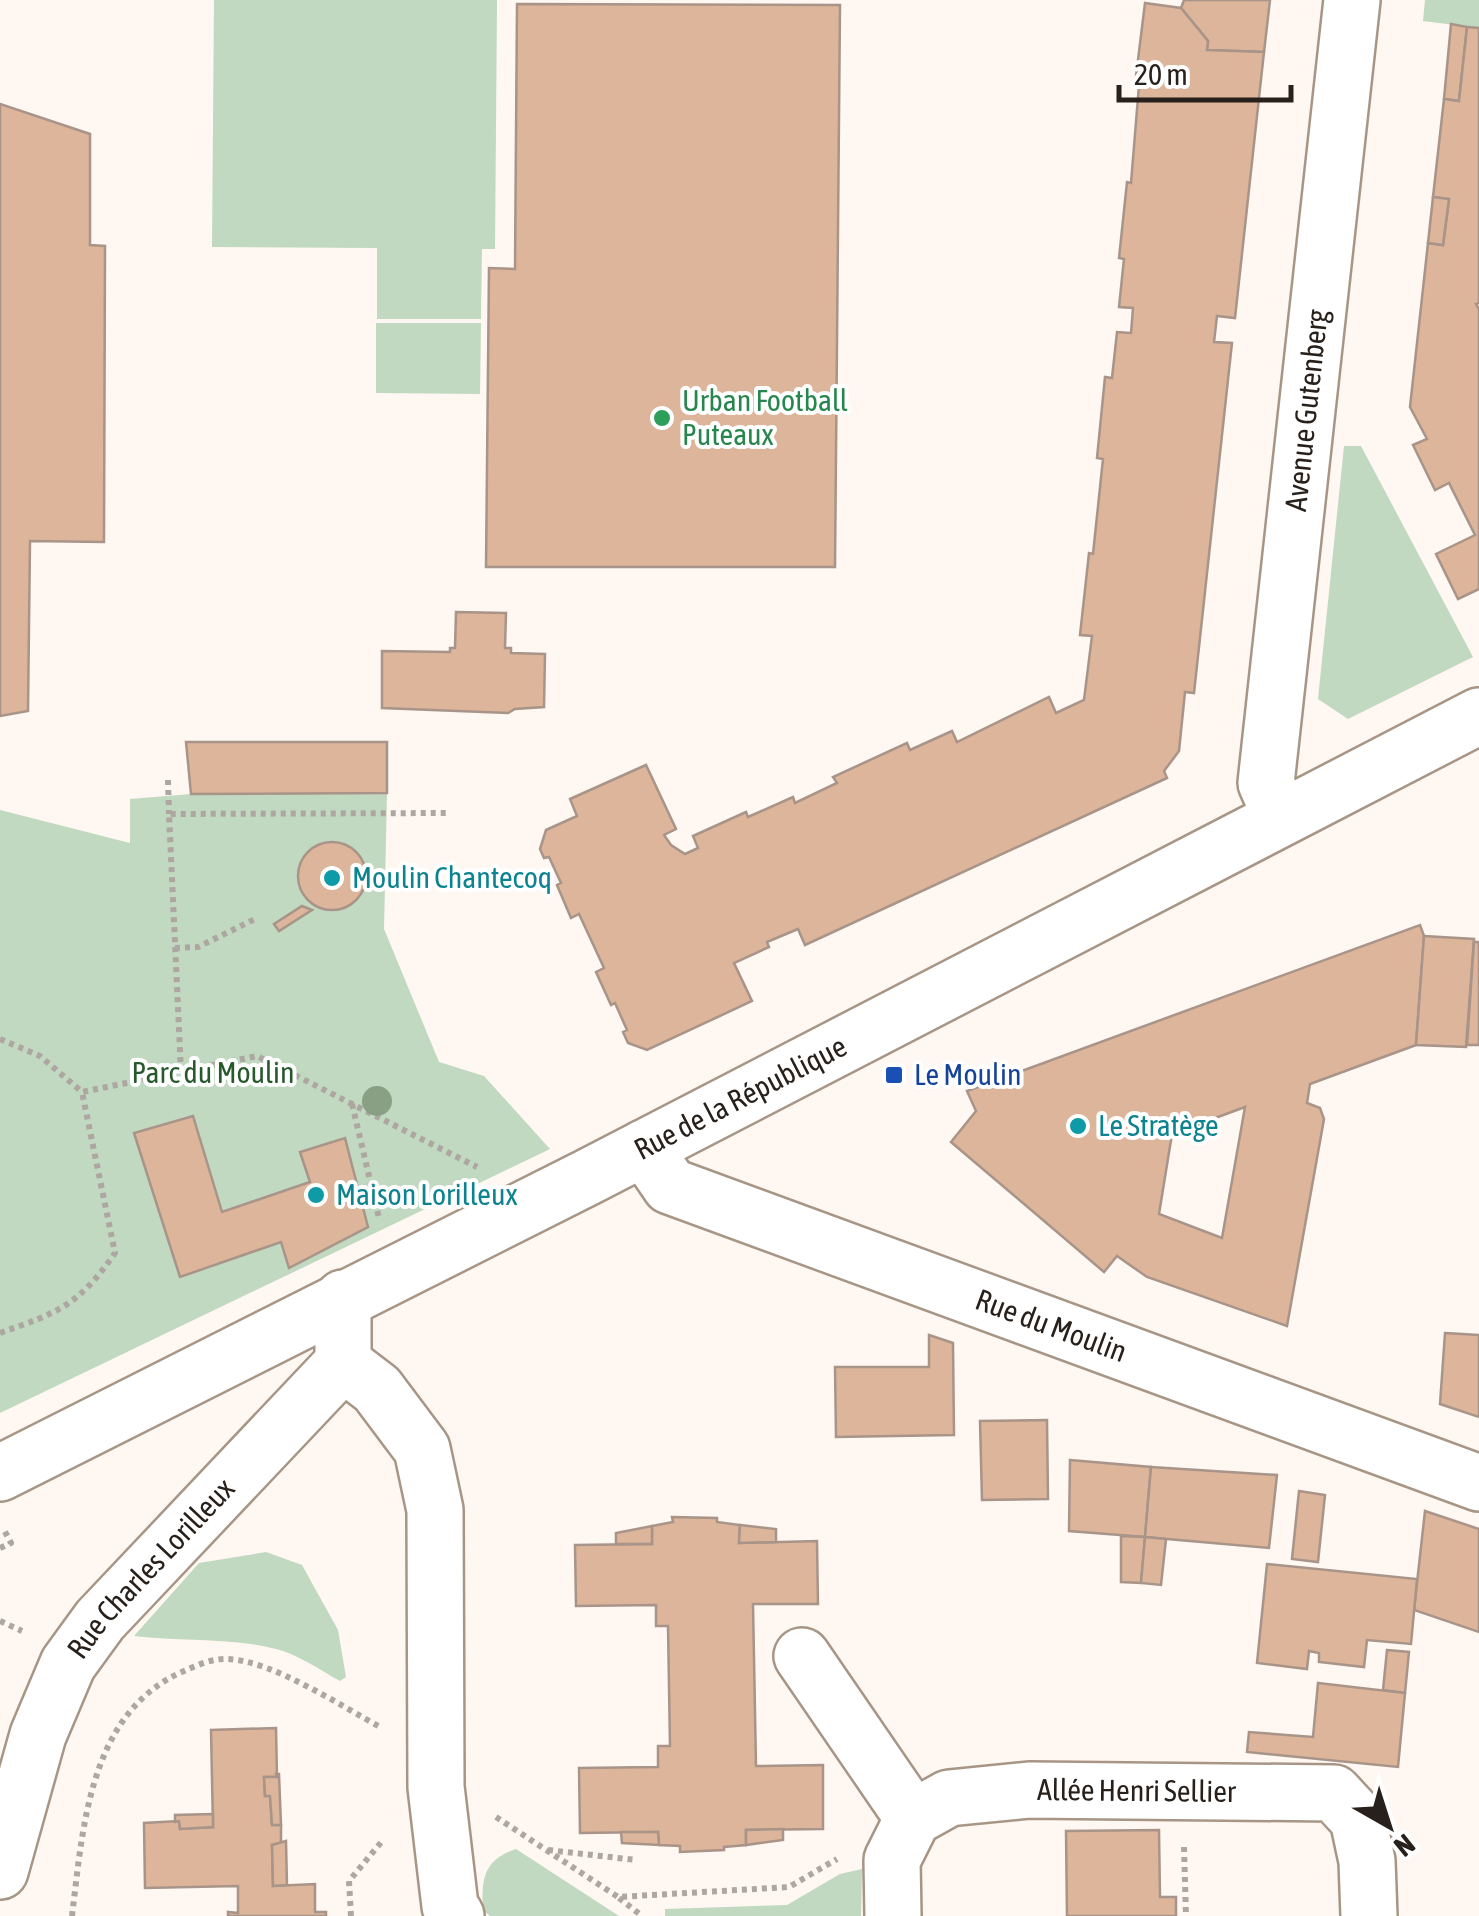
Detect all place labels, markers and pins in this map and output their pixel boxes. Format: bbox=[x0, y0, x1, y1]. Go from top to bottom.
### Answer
place label: Urban Football Puteaux bbox=[682, 383, 848, 451]
marker: Urban Football Puteaux bbox=[651, 407, 673, 429]
place label: Moulin Chantecoq bbox=[352, 860, 552, 894]
marker: Moulin Chantecoq bbox=[321, 867, 343, 889]
place label: Le Moulin bbox=[914, 1057, 1021, 1091]
marker: Le Moulin bbox=[883, 1064, 905, 1086]
place label: Le Stratège bbox=[1098, 1108, 1219, 1142]
marker: Le Stratège bbox=[1067, 1115, 1089, 1137]
place label: Maison Lorilleux bbox=[336, 1177, 518, 1211]
marker: Maison Lorilleux bbox=[305, 1184, 327, 1206]

